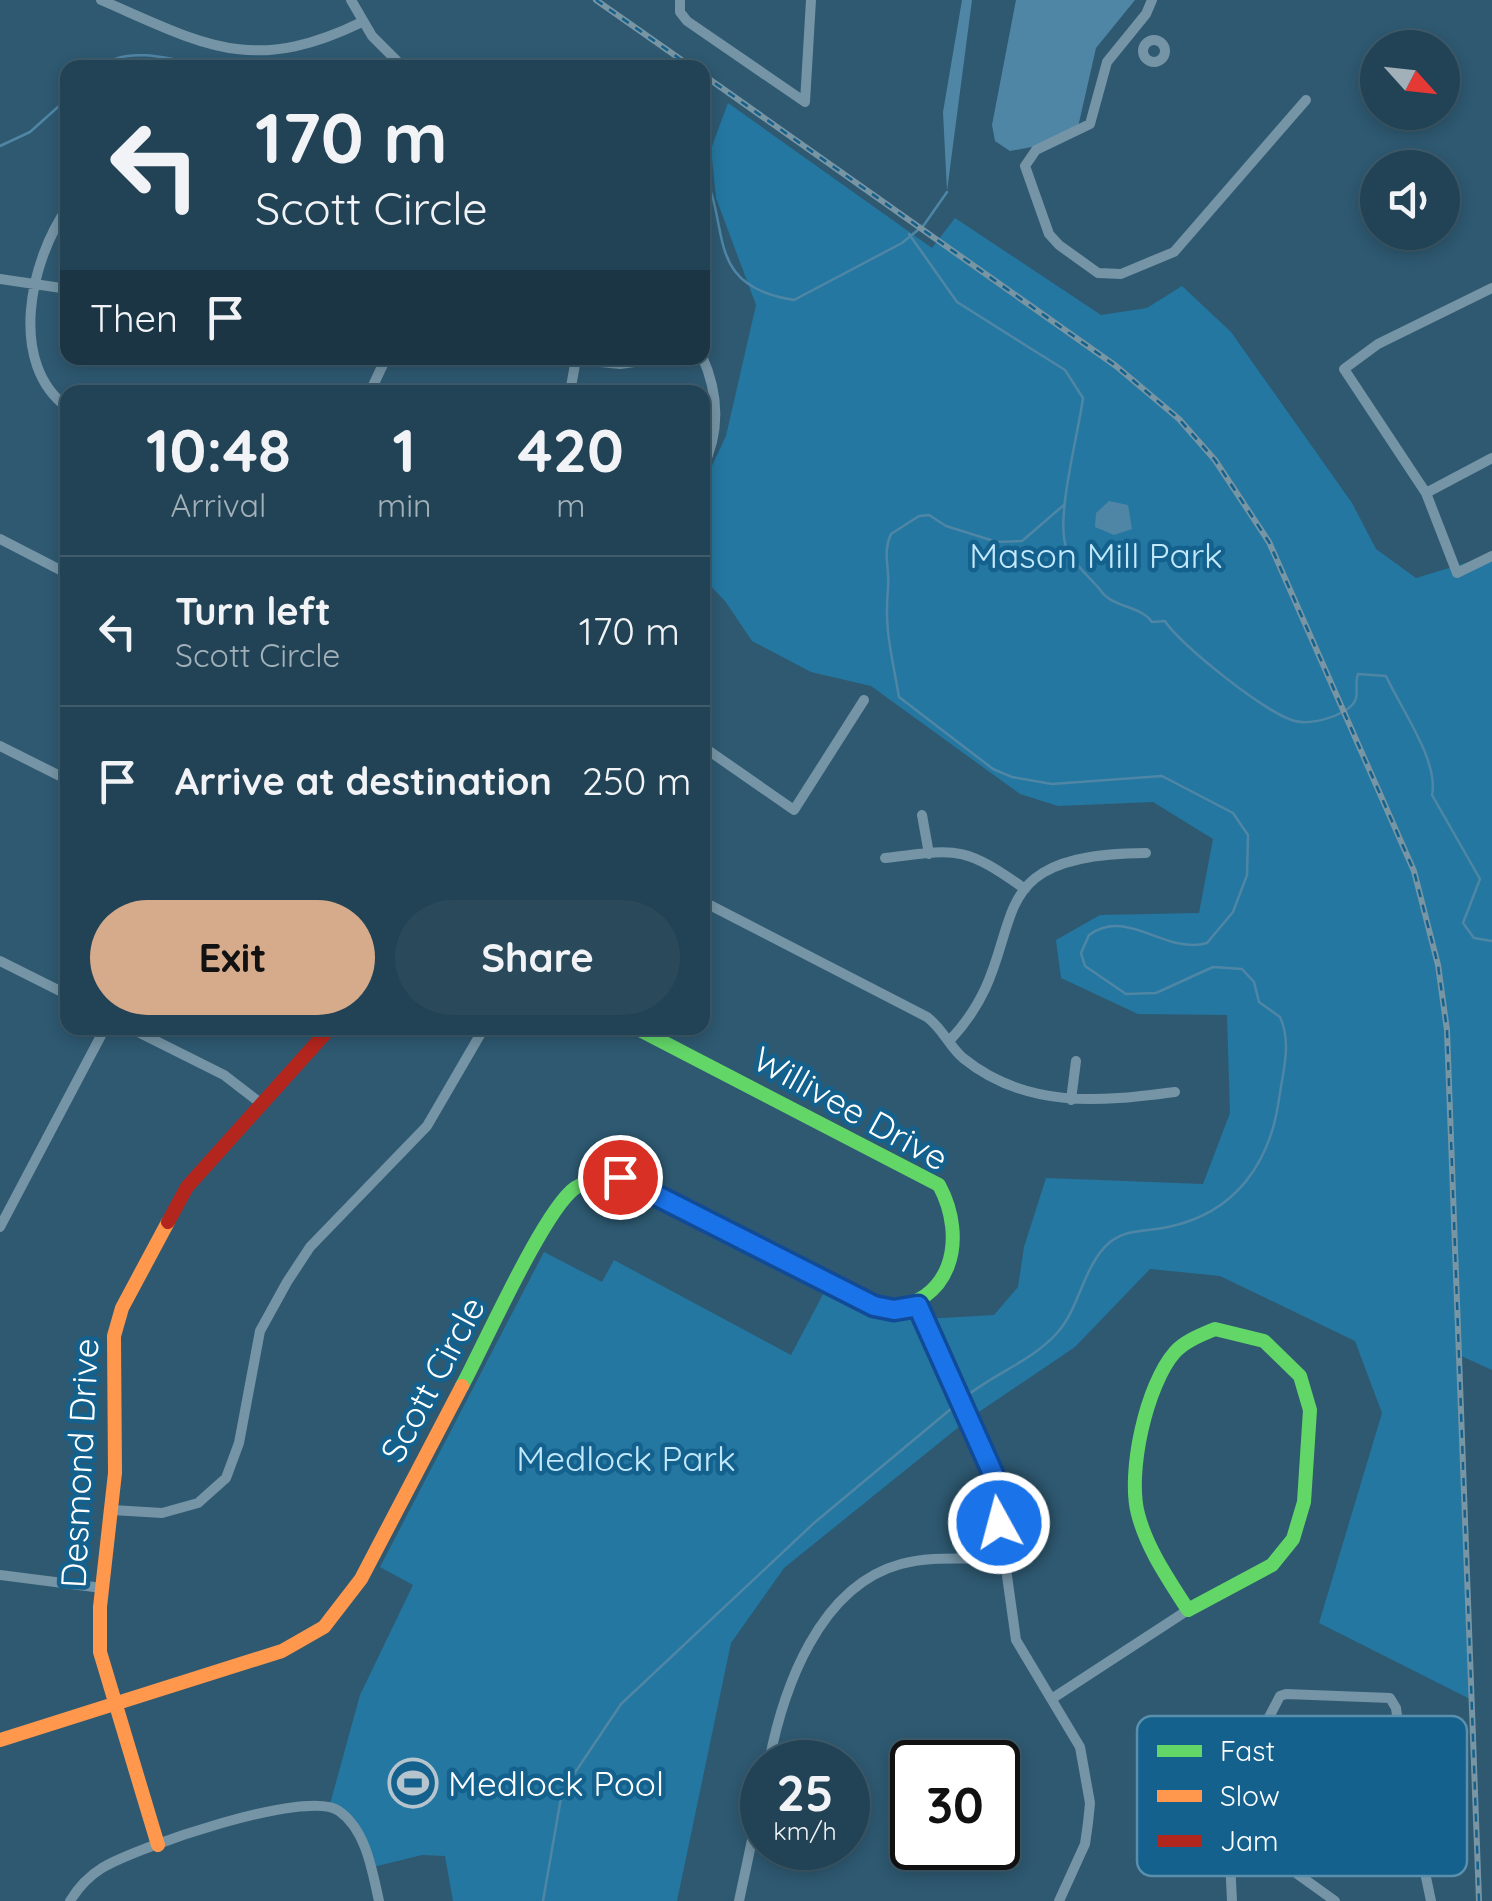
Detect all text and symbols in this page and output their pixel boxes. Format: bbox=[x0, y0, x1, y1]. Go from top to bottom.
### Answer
north arrow bbox=[1360, 30, 1460, 130]
map controls bbox=[1360, 30, 1460, 250]
text: 170 m bbox=[255, 93, 448, 181]
icon: left bbox=[90, 100, 220, 230]
button: sound bbox=[1360, 150, 1460, 250]
text: Scott Circle bbox=[255, 180, 488, 236]
icon: arrive bbox=[198, 290, 253, 345]
text: Then bbox=[90, 294, 178, 342]
text: 10:48 bbox=[146, 412, 291, 487]
text: 1 bbox=[393, 412, 416, 487]
text: 420 bbox=[518, 412, 624, 487]
text: Arrival bbox=[171, 485, 266, 525]
text: min bbox=[377, 485, 431, 525]
text: m bbox=[556, 485, 585, 525]
park label: Mason Mill Park bbox=[969, 533, 1223, 577]
text: Turn left bbox=[175, 587, 331, 635]
icon: left bbox=[90, 604, 145, 659]
text: 170 m bbox=[579, 607, 680, 655]
text: Scott Circle bbox=[175, 635, 340, 675]
icon: arrive bbox=[90, 754, 145, 809]
text: Arrive at destination bbox=[175, 757, 552, 805]
text: 250 m bbox=[582, 757, 691, 805]
button: Exit bbox=[90, 900, 375, 1015]
button: Share bbox=[395, 900, 680, 1015]
street label: Willivee Drive bbox=[746, 1036, 956, 1180]
pin bbox=[578, 1135, 663, 1220]
icon: arrive bbox=[593, 1150, 648, 1205]
street label: Scott Circle bbox=[370, 1289, 494, 1469]
street label: Desmond Drive bbox=[50, 1337, 108, 1589]
park label: Medlock Park bbox=[516, 1436, 736, 1480]
position arrow bbox=[947, 1471, 1051, 1575]
legend bbox=[1137, 1716, 1467, 1876]
text: Fast bbox=[1220, 1733, 1275, 1768]
speed limit sign: 30 bbox=[890, 1740, 1020, 1870]
sports icon: Medlock Pool bbox=[387, 1757, 439, 1809]
place label: Medlock Pool bbox=[448, 1761, 664, 1805]
text: 25 bbox=[776, 1761, 834, 1824]
text: Slow bbox=[1220, 1778, 1280, 1813]
text: km/h bbox=[773, 1815, 837, 1846]
text: Jam bbox=[1220, 1823, 1279, 1858]

